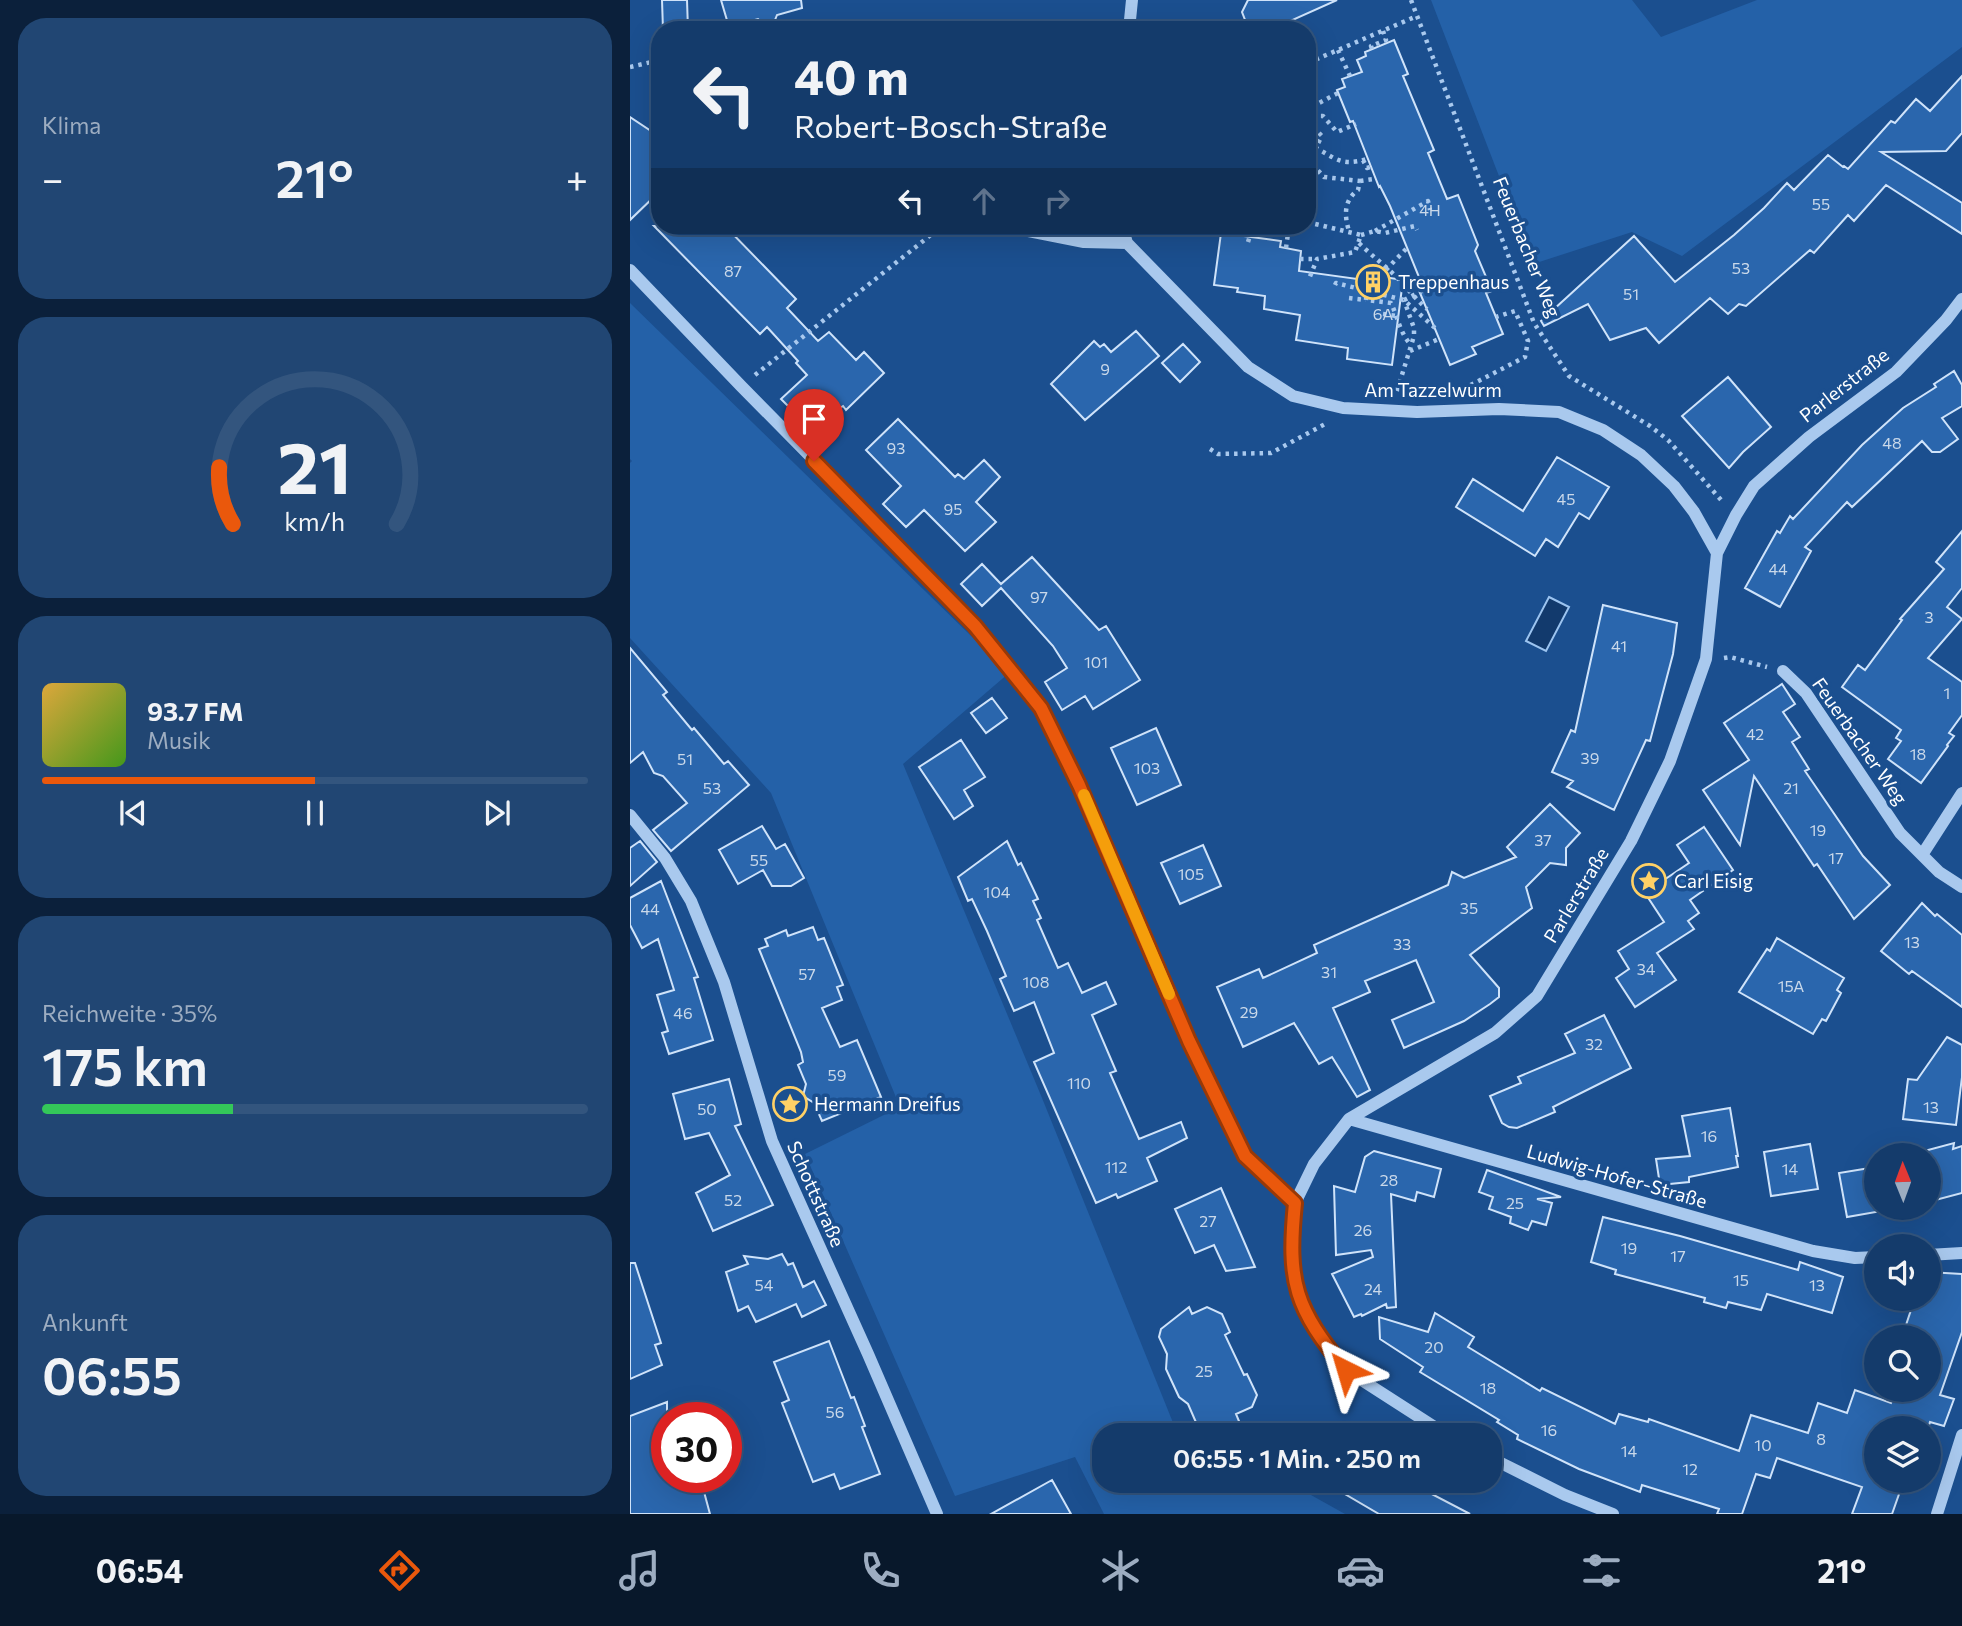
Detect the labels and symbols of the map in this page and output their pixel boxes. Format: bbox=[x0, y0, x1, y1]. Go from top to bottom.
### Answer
street label: Feuerbacher Weg bbox=[1489, 173, 1566, 321]
house number: 55 bbox=[1812, 194, 1830, 213]
house number: 4H bbox=[1419, 200, 1441, 219]
house number: 53 bbox=[1732, 258, 1750, 277]
house number: 87 bbox=[724, 261, 742, 280]
building icon: Treppenhaus bbox=[1354, 263, 1392, 301]
place label: Treppenhaus bbox=[1398, 270, 1509, 293]
house number: 51 bbox=[1623, 284, 1639, 303]
house number: 6A bbox=[1373, 304, 1393, 323]
street label: Parlerstraße bbox=[1795, 343, 1893, 427]
house number: 9 bbox=[1100, 359, 1110, 378]
street label: Am Tazzelwurm bbox=[1364, 378, 1502, 401]
pin bbox=[784, 389, 844, 461]
house number: 48 bbox=[1882, 433, 1902, 452]
house number: 93 bbox=[887, 438, 905, 457]
house number: 45 bbox=[1557, 489, 1575, 508]
house number: 95 bbox=[944, 499, 962, 518]
house number: 44 bbox=[1768, 559, 1788, 578]
house number: 97 bbox=[1030, 587, 1048, 606]
house number: 3 bbox=[1924, 607, 1934, 626]
house number: 41 bbox=[1611, 636, 1627, 655]
house number: 101 bbox=[1084, 652, 1108, 671]
street label: Feuerbacher Weg bbox=[1808, 673, 1913, 809]
house number: 1 bbox=[1944, 683, 1950, 702]
house number: 42 bbox=[1746, 724, 1764, 743]
house number: 18 bbox=[1910, 744, 1926, 763]
house number: 39 bbox=[1581, 748, 1599, 767]
house number: 51 bbox=[677, 749, 693, 768]
house number: 103 bbox=[1134, 758, 1160, 777]
house number: 53 bbox=[703, 778, 721, 797]
house number: 21 bbox=[1783, 778, 1799, 797]
house number: 19 bbox=[1810, 820, 1826, 839]
house number: 37 bbox=[1534, 830, 1552, 849]
street label: Parlerstraße bbox=[1538, 843, 1613, 946]
house number: 17 bbox=[1828, 848, 1844, 867]
house number: 55 bbox=[750, 850, 768, 869]
place icon: Carl Eisig bbox=[1630, 862, 1668, 900]
house number: 105 bbox=[1178, 864, 1204, 883]
place label: Carl Eisig bbox=[1674, 869, 1753, 892]
house number: 104 bbox=[984, 882, 1011, 901]
house number: 35 bbox=[1460, 898, 1478, 917]
house number: 44 bbox=[640, 899, 660, 918]
house number: 13 bbox=[1904, 932, 1920, 951]
house number: 33 bbox=[1393, 934, 1411, 953]
house number: 34 bbox=[1637, 959, 1656, 978]
house number: 31 bbox=[1321, 962, 1337, 981]
house number: 57 bbox=[798, 964, 816, 983]
house number: 108 bbox=[1023, 972, 1050, 991]
house number: 15A bbox=[1778, 976, 1804, 995]
house number: 29 bbox=[1240, 1002, 1258, 1021]
house number: 46 bbox=[673, 1003, 693, 1022]
house number: 32 bbox=[1585, 1034, 1603, 1053]
house number: 59 bbox=[828, 1065, 846, 1084]
house number: 110 bbox=[1067, 1073, 1091, 1092]
place icon: Hermann Dreifus bbox=[771, 1085, 809, 1123]
place label: Hermann Dreifus bbox=[814, 1092, 961, 1115]
house number: 13 bbox=[1923, 1097, 1939, 1116]
house number: 50 bbox=[697, 1099, 717, 1118]
house number: 16 bbox=[1701, 1126, 1717, 1145]
street label: Schottstraße bbox=[783, 1137, 850, 1250]
street label: Ludwig-Hofer-Straße bbox=[1524, 1139, 1710, 1212]
north arrow bbox=[1864, 1143, 1941, 1220]
house number: 112 bbox=[1105, 1157, 1127, 1176]
house number: 14 bbox=[1782, 1159, 1799, 1178]
house number: 28 bbox=[1380, 1170, 1398, 1189]
house number: 52 bbox=[724, 1190, 742, 1209]
house number: 25 bbox=[1506, 1193, 1524, 1212]
house number: 27 bbox=[1199, 1211, 1217, 1230]
house number: 26 bbox=[1354, 1220, 1372, 1239]
house number: 19 bbox=[1621, 1238, 1637, 1257]
house number: 17 bbox=[1670, 1246, 1686, 1265]
house number: 15 bbox=[1733, 1270, 1749, 1289]
house number: 54 bbox=[755, 1275, 774, 1294]
house number: 13 bbox=[1809, 1275, 1825, 1294]
house number: 24 bbox=[1364, 1279, 1382, 1298]
position arrow bbox=[1309, 1333, 1383, 1407]
house number: 20 bbox=[1424, 1337, 1444, 1356]
house number: 25 bbox=[1195, 1361, 1213, 1380]
house number: 18 bbox=[1480, 1378, 1496, 1397]
speed limit sign: 30 bbox=[651, 1402, 742, 1493]
house number: 56 bbox=[826, 1402, 844, 1421]
house number: 16 bbox=[1541, 1420, 1557, 1439]
house number: 8 bbox=[1816, 1429, 1826, 1448]
house number: 10 bbox=[1754, 1435, 1772, 1454]
house number: 14 bbox=[1621, 1441, 1638, 1460]
house number: 12 bbox=[1682, 1459, 1698, 1478]

